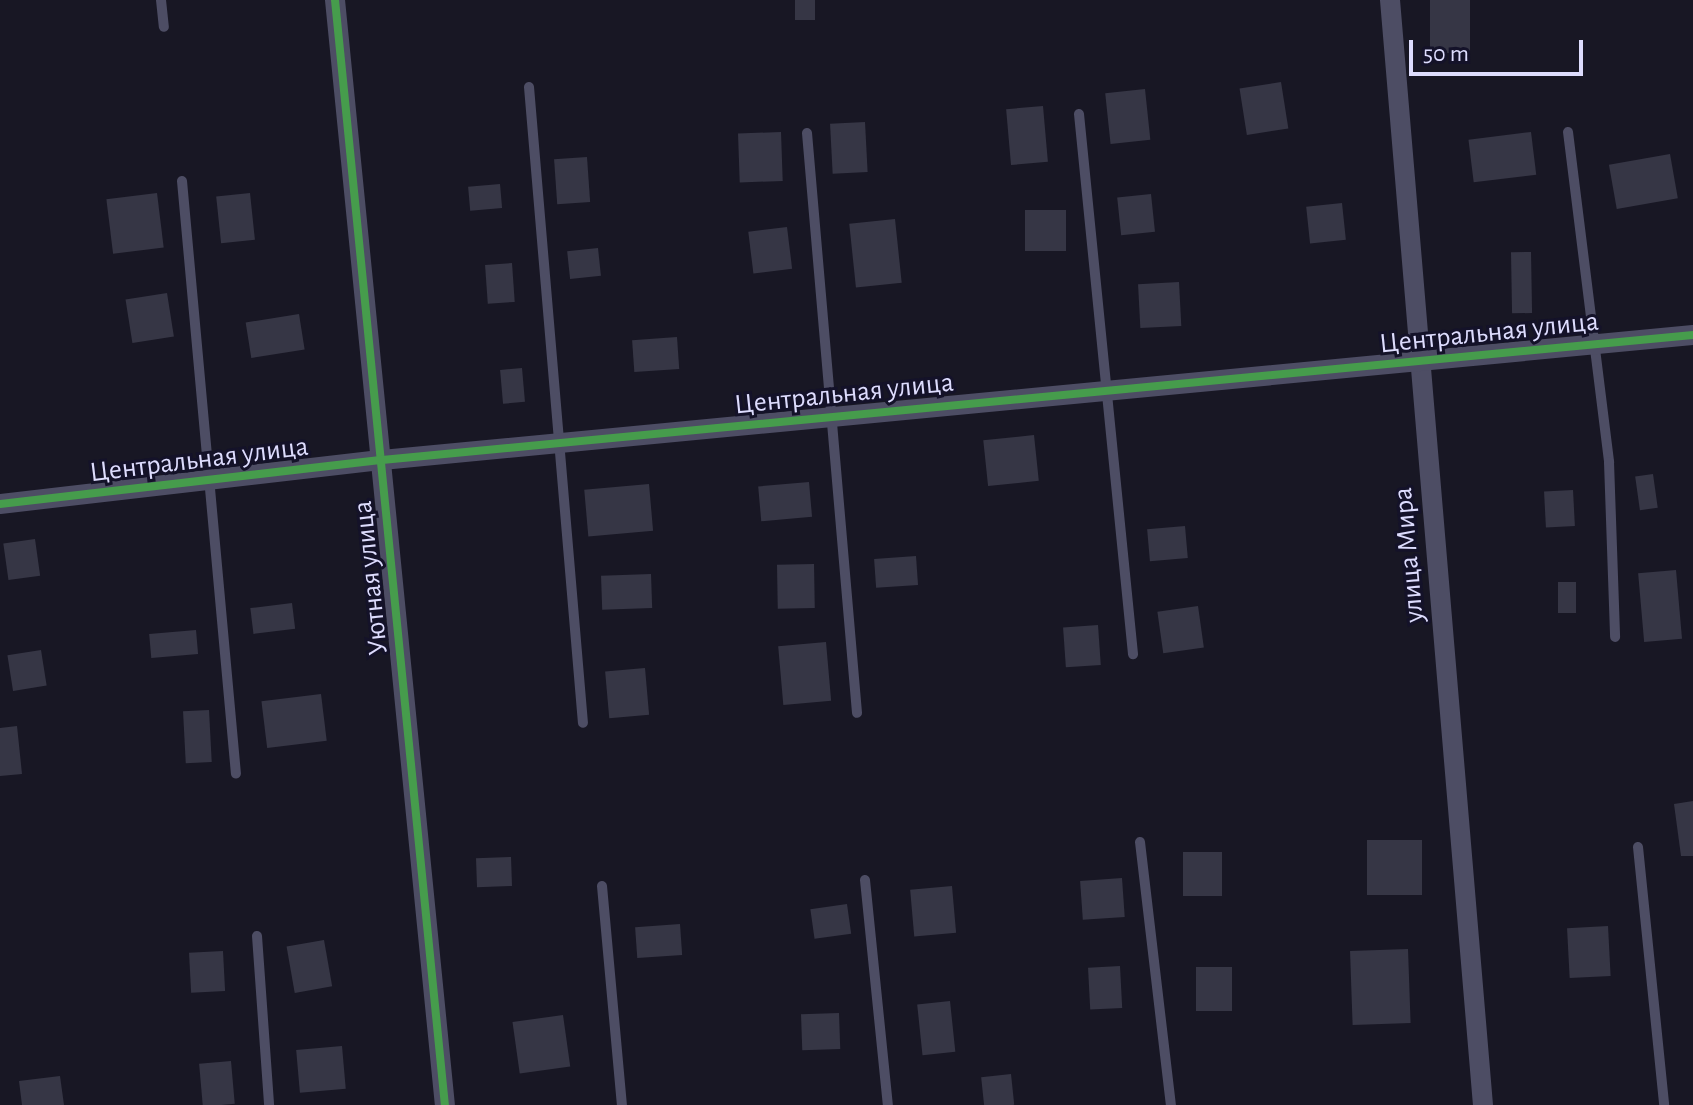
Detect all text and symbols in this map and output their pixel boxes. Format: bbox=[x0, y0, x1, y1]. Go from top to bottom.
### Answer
scale bar bbox=[1413, 24, 1587, 74]
text: 50 m bbox=[1423, 42, 1469, 66]
street label: Центральная улица bbox=[1378, 305, 1600, 361]
street label: Центральная улица bbox=[733, 366, 955, 422]
street label: Центральная улица bbox=[88, 430, 310, 490]
street label: улица Мира bbox=[1386, 486, 1432, 624]
street label: Уютная улица bbox=[346, 499, 396, 657]

